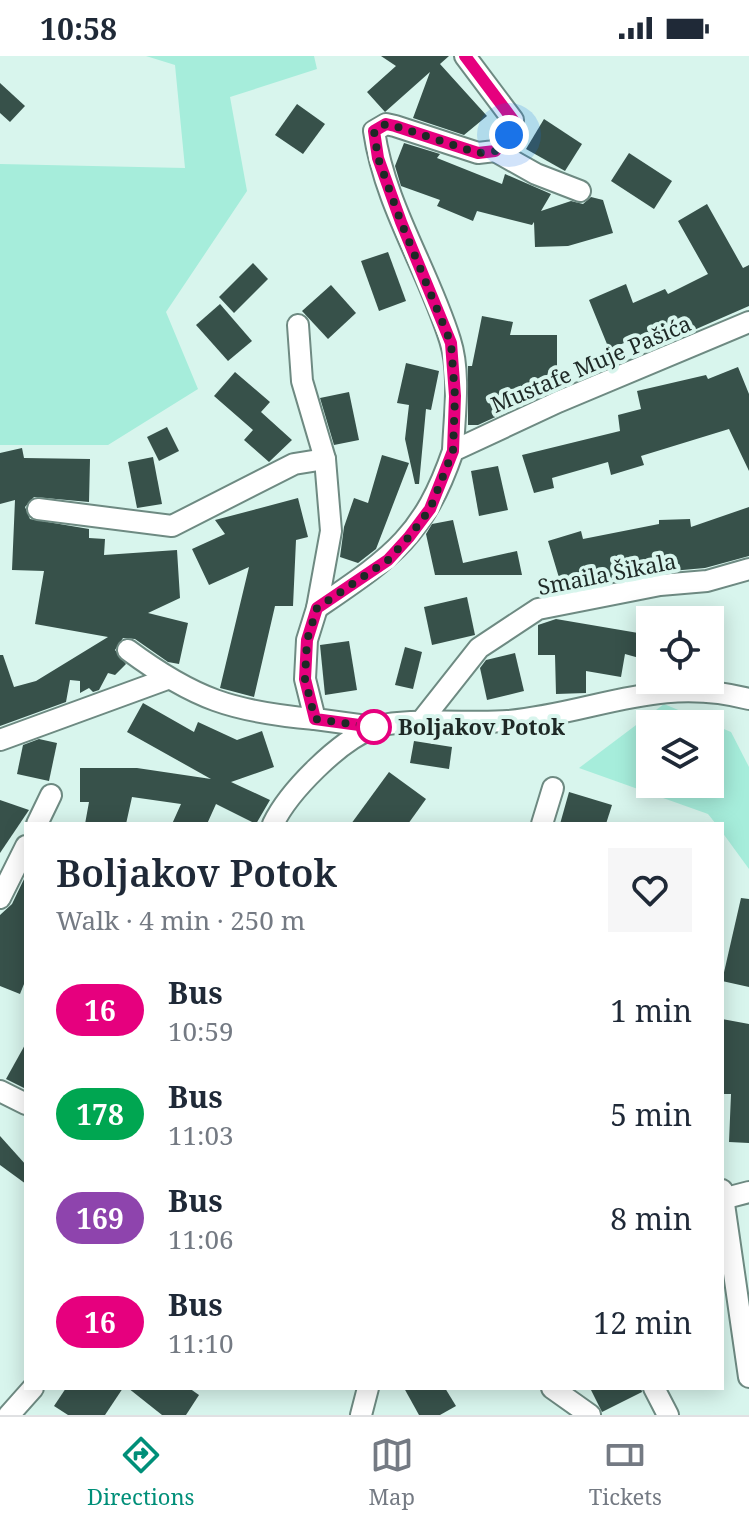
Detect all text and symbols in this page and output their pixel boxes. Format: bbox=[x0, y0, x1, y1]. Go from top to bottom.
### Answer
text: 10:58 bbox=[40, 8, 117, 49]
your location bbox=[489, 115, 529, 155]
street label: Mustafe Muje Pašića bbox=[486, 307, 695, 419]
street label: Smaila Šikala bbox=[535, 545, 679, 601]
map controls bbox=[636, 606, 724, 798]
button: locate bbox=[636, 606, 724, 694]
marker: Boljakov Potok bbox=[357, 710, 391, 744]
button: layers bbox=[636, 710, 724, 798]
place label: Boljakov Potok bbox=[398, 711, 565, 741]
text: Boljakov Potok bbox=[56, 846, 337, 898]
button: heart bbox=[608, 848, 692, 932]
text: Walk · 4 min · 250 m bbox=[56, 902, 305, 938]
text: Bus bbox=[168, 972, 223, 1013]
text: 1 min bbox=[610, 990, 692, 1031]
text: 16 bbox=[84, 991, 116, 1029]
text: 10:59 bbox=[168, 1013, 234, 1049]
text: Bus bbox=[168, 1076, 223, 1117]
text: 5 min bbox=[610, 1094, 692, 1135]
text: 178 bbox=[76, 1095, 124, 1133]
text: 11:03 bbox=[168, 1117, 234, 1153]
text: Bus bbox=[168, 1180, 223, 1221]
text: 8 min bbox=[610, 1198, 692, 1239]
text: 169 bbox=[76, 1199, 124, 1237]
text: 11:06 bbox=[168, 1221, 234, 1257]
text: Bus bbox=[168, 1284, 223, 1325]
text: 12 min bbox=[593, 1302, 692, 1343]
text: 16 bbox=[84, 1303, 116, 1341]
text: 11:10 bbox=[168, 1325, 234, 1361]
tab: Directions bbox=[87, 1433, 195, 1511]
tab: Map bbox=[368, 1433, 415, 1511]
tab: Tickets bbox=[589, 1433, 662, 1511]

